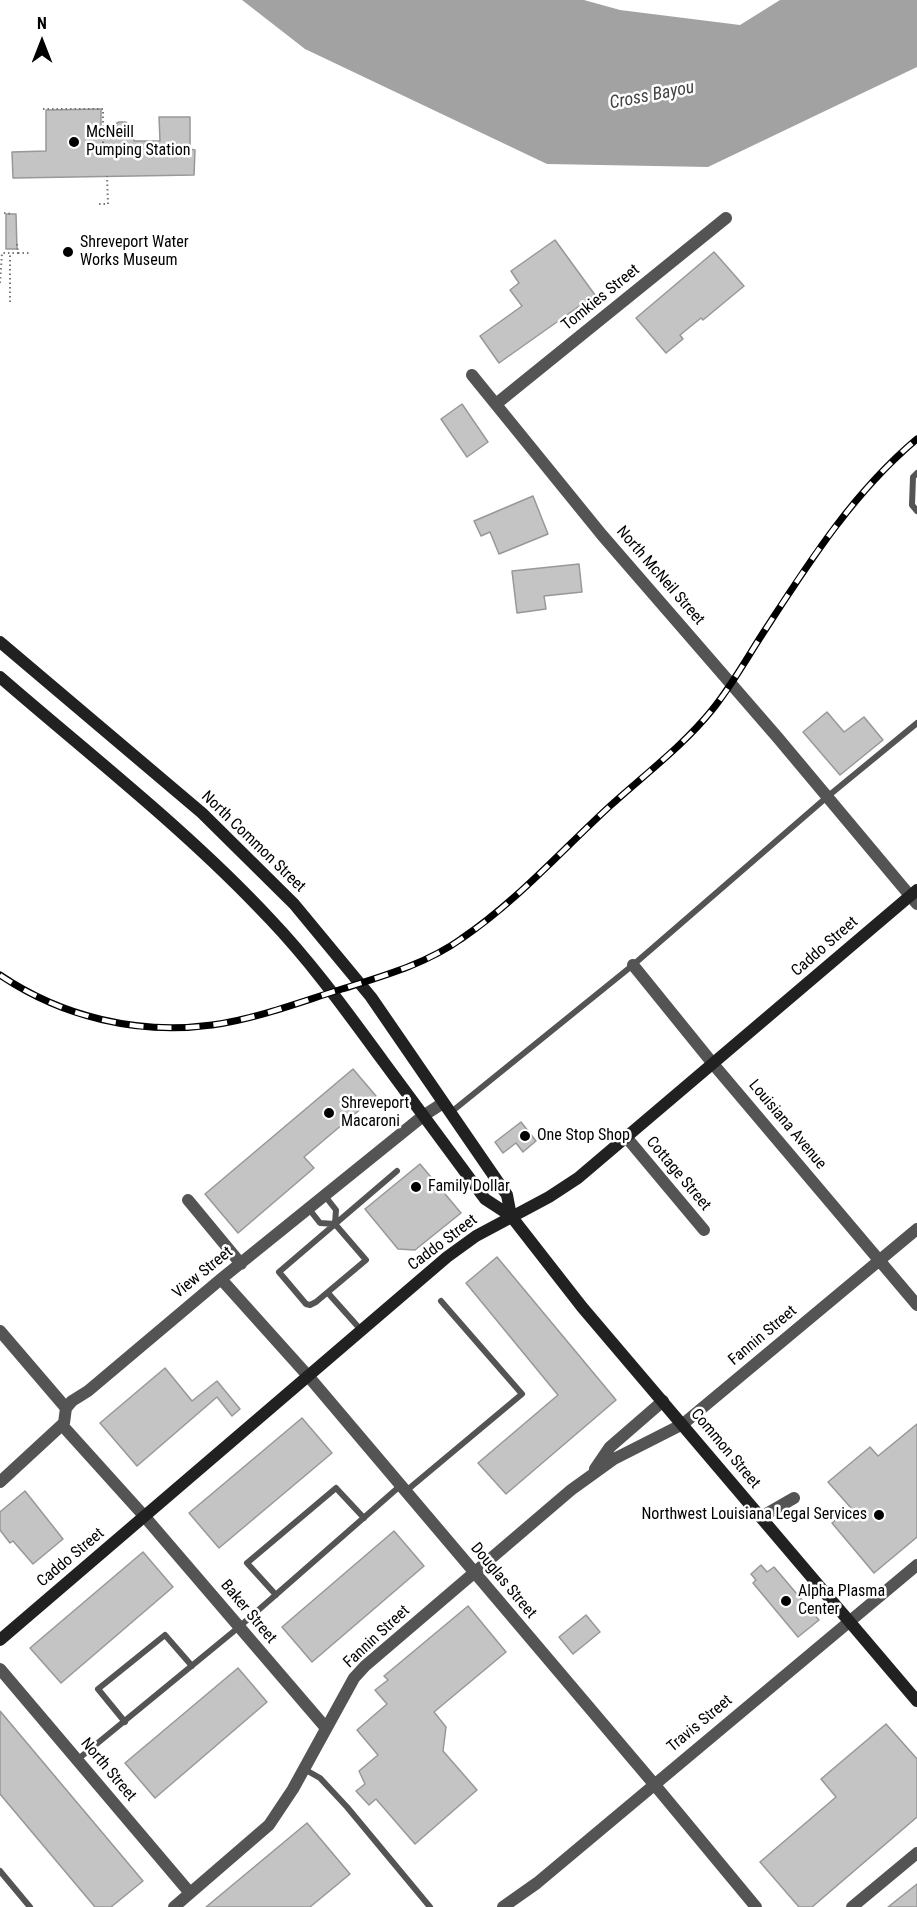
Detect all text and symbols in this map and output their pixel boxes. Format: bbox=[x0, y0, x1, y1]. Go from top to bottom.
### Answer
north arrow bbox=[12, 12, 72, 72]
text: N bbox=[37, 14, 47, 33]
water label: Cross Bayou bbox=[608, 77, 696, 115]
place label: McNeill Pumping Station bbox=[86, 123, 190, 161]
marker: McNeill Pumping Station bbox=[67, 135, 81, 149]
place label: Shreveport Water Works Museum bbox=[80, 233, 189, 271]
marker: Shreveport Water Works Museum bbox=[61, 245, 75, 259]
street label: Tomkies Street bbox=[558, 261, 644, 335]
street label: North McNeil Street bbox=[612, 523, 708, 629]
street label: North Common Street bbox=[197, 787, 309, 897]
street label: Caddo Street bbox=[788, 913, 862, 981]
street label: Louisiana Avenue bbox=[744, 1076, 830, 1174]
place label: Shreveport Macaroni bbox=[341, 1094, 409, 1132]
marker: Shreveport Macaroni bbox=[322, 1106, 336, 1120]
place label: One Stop Shop bbox=[537, 1126, 630, 1146]
marker: One Stop Shop bbox=[518, 1129, 532, 1143]
street label: Cottage Street bbox=[641, 1133, 715, 1215]
place label: Family Dollar bbox=[428, 1177, 510, 1197]
marker: Family Dollar bbox=[409, 1180, 423, 1194]
street label: Caddo Street bbox=[405, 1211, 481, 1275]
street label: View Street bbox=[169, 1243, 237, 1303]
street label: Fannin Street bbox=[725, 1302, 801, 1370]
street label: Common Street bbox=[686, 1405, 764, 1493]
place label: Northwest Louisiana Legal Services bbox=[641, 1505, 867, 1525]
marker: Northwest Louisiana Legal Services bbox=[872, 1508, 886, 1522]
street label: Caddo Street bbox=[33, 1524, 109, 1592]
street label: Douglas Street bbox=[466, 1539, 540, 1623]
street label: Baker Street bbox=[216, 1576, 280, 1648]
place label: Alpha Plasma Center bbox=[798, 1582, 885, 1620]
marker: Alpha Plasma Center bbox=[779, 1594, 793, 1608]
street label: Fannin Street bbox=[340, 1602, 414, 1672]
street label: Travis Street bbox=[664, 1691, 736, 1757]
street label: North Street bbox=[76, 1734, 140, 1806]

